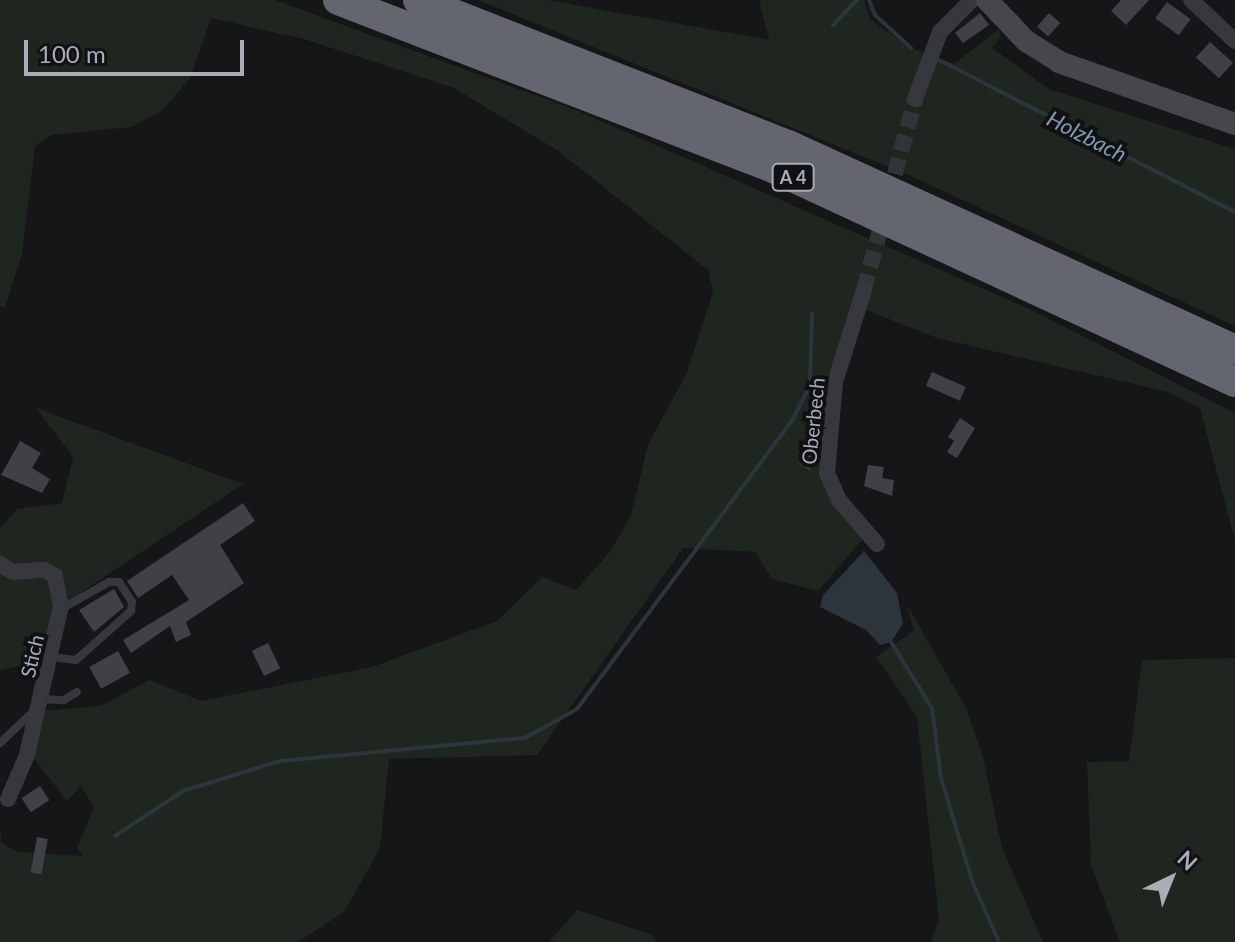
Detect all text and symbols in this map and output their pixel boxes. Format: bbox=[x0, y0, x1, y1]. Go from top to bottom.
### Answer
scale bar bbox=[28, 24, 248, 74]
text: 100 m bbox=[38, 39, 106, 68]
water label: Holzbach bbox=[1043, 105, 1131, 167]
road number: A 4 bbox=[771, 163, 815, 191]
street label: Oberbech bbox=[797, 376, 829, 466]
street label: Stich bbox=[15, 632, 49, 680]
north arrow bbox=[1131, 838, 1211, 918]
text: N bbox=[1172, 844, 1203, 876]

